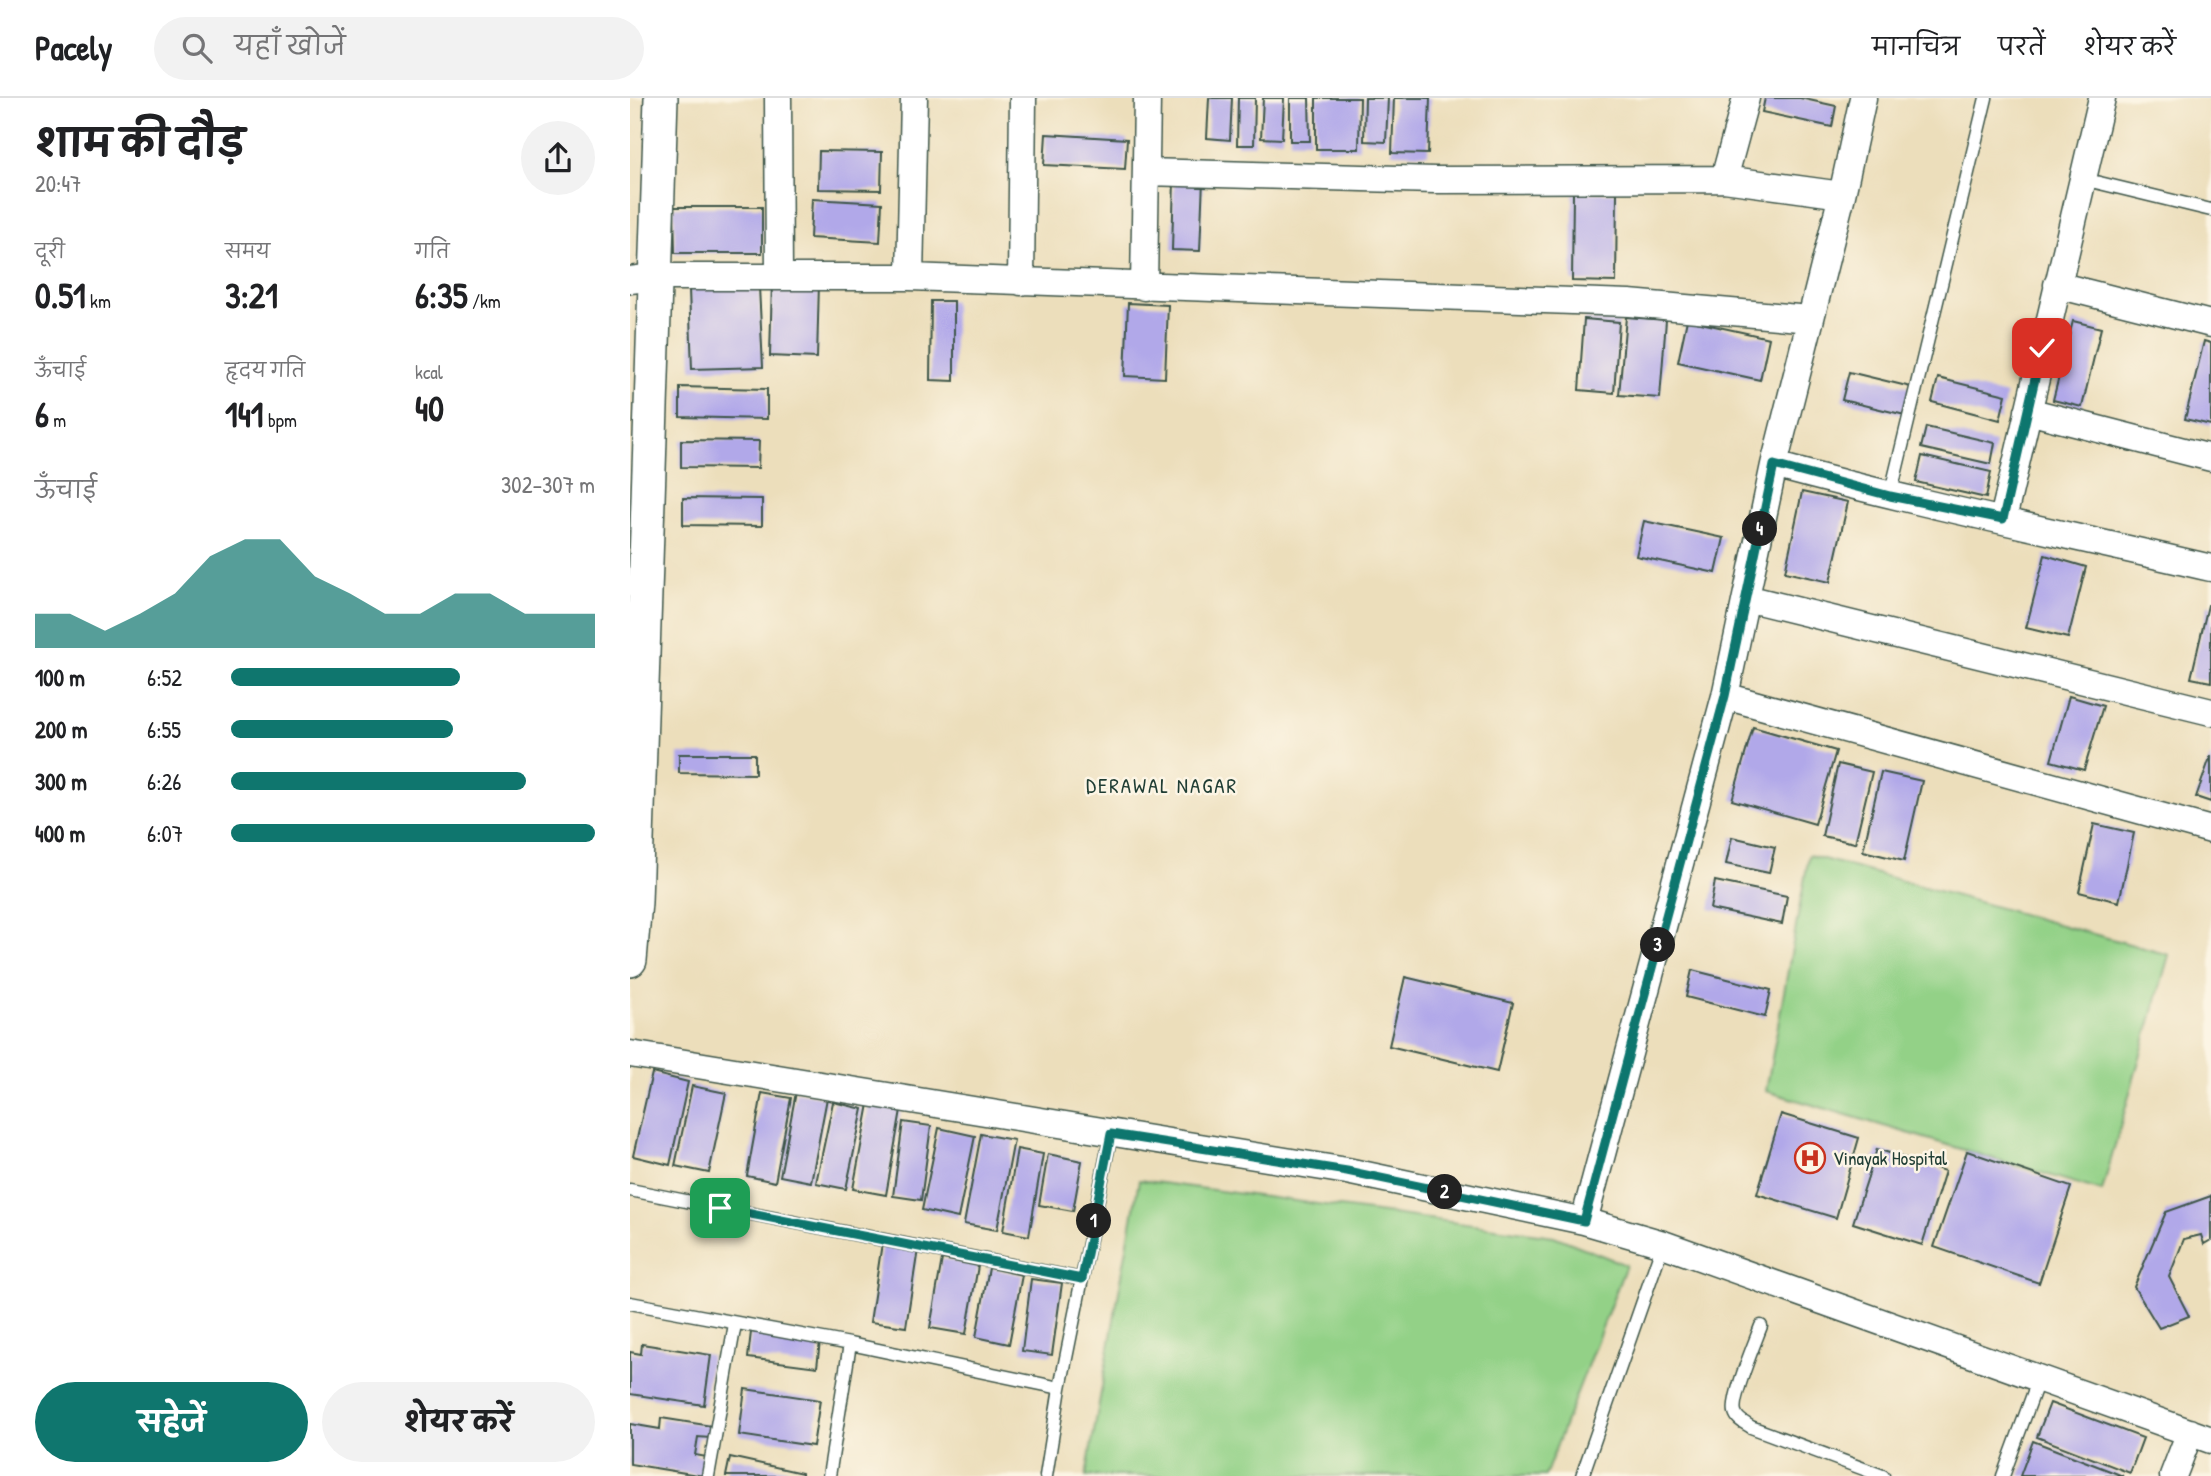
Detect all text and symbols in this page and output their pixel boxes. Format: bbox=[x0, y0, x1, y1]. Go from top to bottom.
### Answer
search box bbox=[154, 17, 644, 80]
text: Pacely bbox=[35, 26, 112, 70]
text: यहाँ खोजें bbox=[234, 28, 346, 63]
icon: search bbox=[178, 29, 216, 67]
text: मानचित्र bbox=[1872, 30, 1960, 62]
text: परतें bbox=[1998, 30, 2045, 62]
text: शेयर करें bbox=[2083, 30, 2176, 62]
text: शाम की दौड़ bbox=[35, 116, 245, 168]
button: share bbox=[521, 121, 595, 195]
text: 20:47 bbox=[35, 168, 81, 199]
text: दूरी bbox=[35, 238, 65, 264]
text: समय bbox=[225, 238, 270, 264]
text: गति bbox=[415, 238, 450, 264]
text: 0.51 bbox=[35, 272, 86, 319]
text: 3:21 bbox=[225, 272, 278, 319]
text: 6:35 bbox=[415, 272, 468, 319]
text: km bbox=[86, 288, 111, 314]
text: /km bbox=[468, 288, 501, 314]
pin bbox=[2012, 318, 2072, 378]
icon: check bbox=[2023, 329, 2061, 367]
text: ऊँचाई bbox=[35, 357, 86, 383]
text: हृदय गति bbox=[225, 357, 305, 383]
text: kcal bbox=[415, 359, 443, 385]
text: 40 bbox=[415, 385, 444, 432]
text: 6 bbox=[35, 391, 49, 438]
text: 141 bbox=[225, 391, 264, 438]
text: m bbox=[49, 407, 66, 433]
text: bpm bbox=[264, 407, 297, 433]
text: 302–307 m bbox=[501, 469, 595, 500]
text: ऊँचाई bbox=[35, 474, 97, 505]
pin: 4 bbox=[1742, 512, 1778, 546]
text: 4 bbox=[1756, 515, 1763, 541]
text: 100 m bbox=[35, 662, 85, 693]
text: 6:52 bbox=[147, 662, 182, 693]
text: 200 m bbox=[35, 714, 87, 745]
text: 6:55 bbox=[147, 714, 181, 745]
text: 300 m bbox=[35, 766, 87, 797]
text: 6:26 bbox=[147, 766, 181, 797]
district label: DERAWAL NAGAR bbox=[1086, 771, 1238, 800]
text: 400 m bbox=[35, 818, 85, 849]
text: 6:07 bbox=[147, 818, 183, 849]
pin: 3 bbox=[1640, 928, 1676, 962]
text: 3 bbox=[1653, 931, 1662, 957]
hospital icon: Vinayak Hospital bbox=[1793, 1141, 1827, 1175]
place label: Vinayak Hospital bbox=[1833, 1145, 1948, 1171]
pin: 2 bbox=[1428, 1174, 1462, 1210]
pin bbox=[690, 1178, 750, 1238]
text: 2 bbox=[1440, 1178, 1449, 1204]
icon: arrive bbox=[701, 1189, 739, 1227]
pin: 1 bbox=[1077, 1204, 1112, 1238]
text: 1 bbox=[1090, 1207, 1097, 1233]
button: सहेजें bbox=[35, 1382, 308, 1462]
button: शेयर करें bbox=[322, 1382, 595, 1462]

